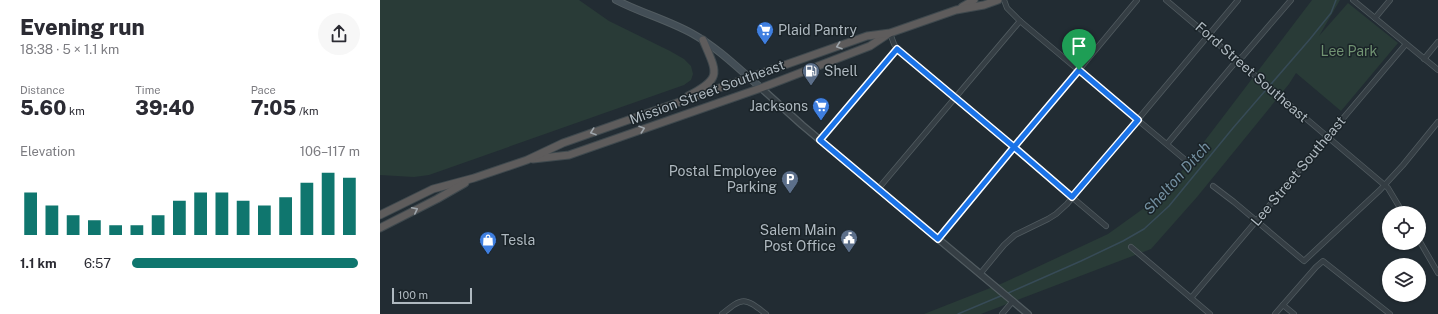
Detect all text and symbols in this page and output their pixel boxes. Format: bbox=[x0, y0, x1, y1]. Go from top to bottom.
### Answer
button: share bbox=[318, 13, 360, 55]
text: Evening run bbox=[20, 14, 145, 40]
street label: Ford Street Southeast bbox=[1192, 19, 1312, 125]
supermarket icon: Plaid Pantry bbox=[755, 20, 775, 45]
place label: Plaid Pantry bbox=[778, 22, 857, 38]
pin bbox=[1062, 29, 1096, 70]
icon: arrive bbox=[1068, 35, 1090, 57]
text: 18:38 · 5 × 1.1 km bbox=[20, 42, 119, 57]
one-way arrow bbox=[836, 42, 843, 50]
park label: Lee Park bbox=[1321, 43, 1378, 59]
street label: Mission Street Southeast bbox=[627, 56, 787, 128]
fuel station icon: Shell bbox=[801, 61, 821, 86]
place label: Shell bbox=[824, 63, 858, 79]
text: Distance bbox=[20, 84, 65, 96]
text: Time bbox=[135, 84, 160, 96]
text: Pace bbox=[251, 84, 276, 96]
text: 5.60 bbox=[20, 96, 66, 120]
text: 39:40 bbox=[135, 96, 195, 120]
text: 7:05 bbox=[251, 96, 296, 120]
supermarket icon: Jacksons bbox=[811, 96, 831, 121]
place label: Jacksons bbox=[750, 98, 808, 114]
text: km bbox=[66, 105, 85, 117]
text: /km bbox=[296, 105, 318, 117]
street label: Lee Street Southeast bbox=[1247, 113, 1349, 229]
one-way arrow bbox=[638, 125, 645, 134]
one-way arrow bbox=[590, 127, 597, 136]
water label: Shelton Ditch bbox=[1140, 138, 1214, 217]
text: Elevation bbox=[20, 144, 75, 159]
text: 106–117 m bbox=[300, 144, 360, 159]
place label: Postal Employee Parking bbox=[669, 163, 777, 195]
parking icon: Postal Employee Parking bbox=[780, 169, 800, 194]
map controls bbox=[1382, 206, 1426, 302]
button: locate bbox=[1382, 206, 1426, 250]
one-way arrow bbox=[410, 208, 418, 215]
place label: Salem Main Post Office bbox=[760, 222, 836, 254]
public building icon: Salem Main Post Office bbox=[839, 228, 859, 253]
shop icon: Tesla bbox=[478, 230, 498, 255]
place label: Tesla bbox=[501, 232, 535, 248]
text: 1.1 km bbox=[20, 256, 57, 271]
text: 6:57 bbox=[84, 256, 111, 271]
button: layers bbox=[1382, 258, 1426, 302]
scale bar bbox=[392, 286, 472, 305]
text: 100 m bbox=[398, 289, 428, 301]

